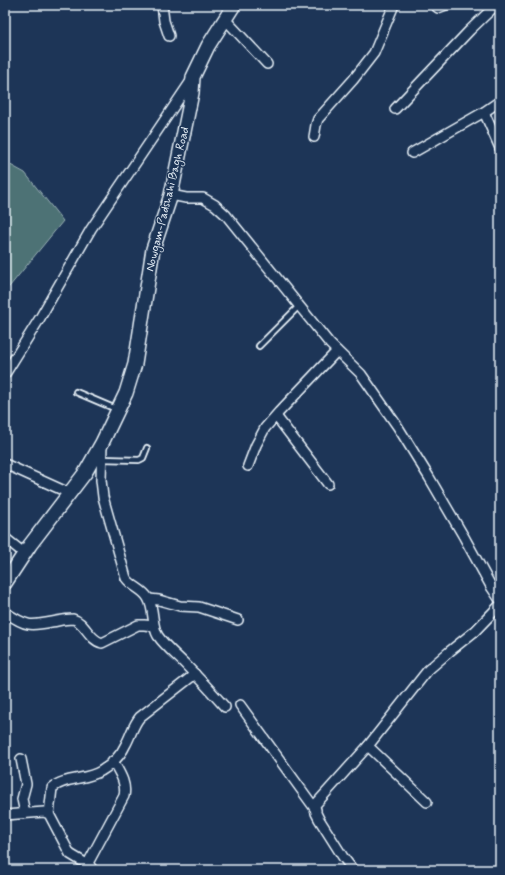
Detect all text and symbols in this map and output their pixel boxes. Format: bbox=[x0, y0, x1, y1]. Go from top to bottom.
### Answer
street label: Nowgam-Padshahi Bagh Road bbox=[142, 125, 194, 273]

